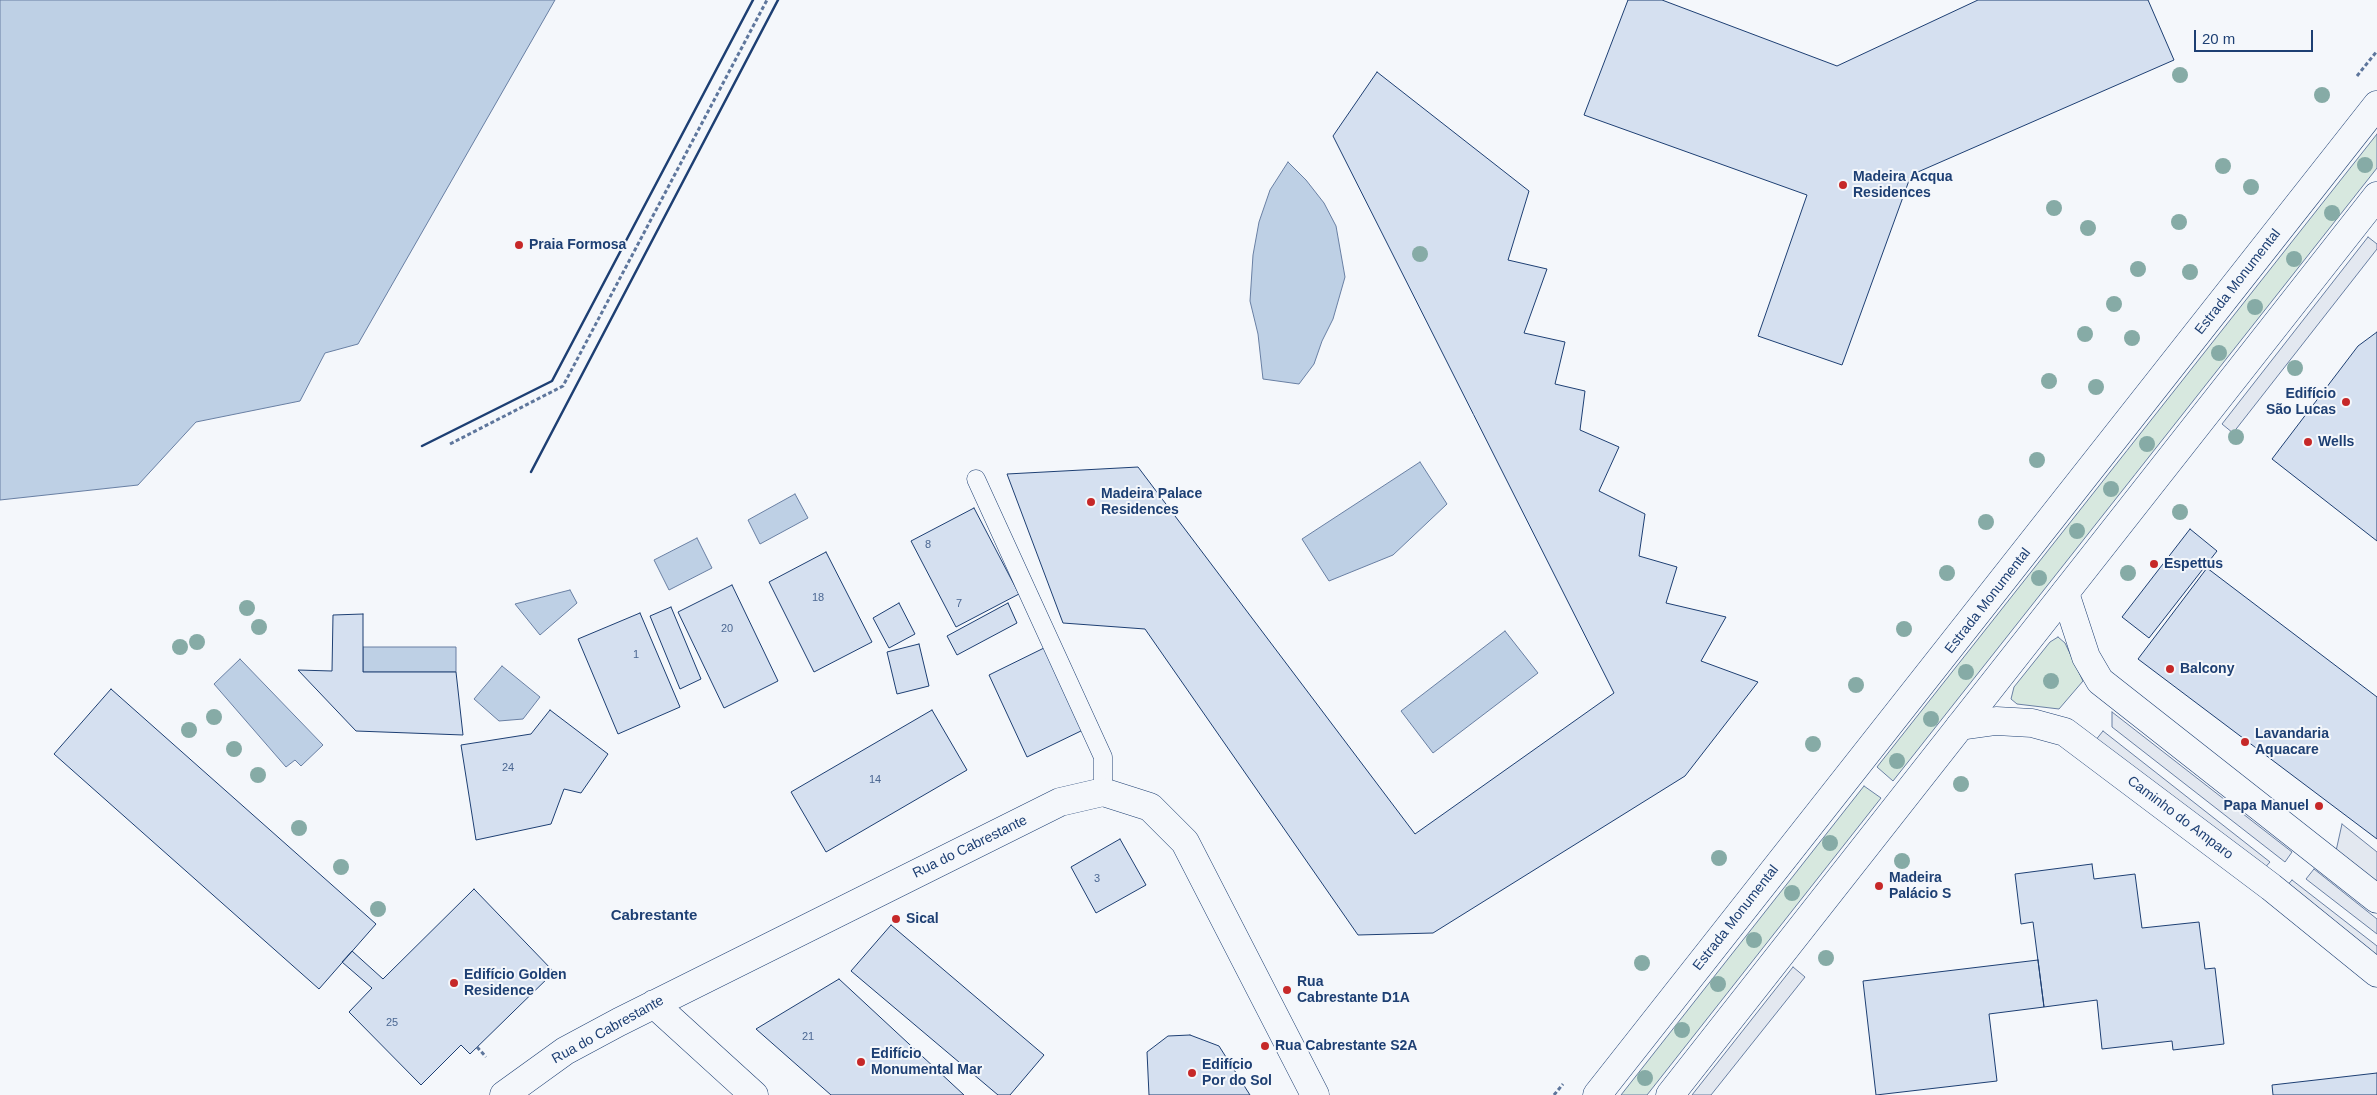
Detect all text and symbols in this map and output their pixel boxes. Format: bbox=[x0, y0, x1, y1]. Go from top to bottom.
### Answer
scale bar bbox=[2197, 20, 2316, 52]
text: 20 m bbox=[2202, 30, 2235, 47]
place label: Madeira Acqua Residences bbox=[1853, 169, 1953, 202]
marker: Madeira Acqua Residences bbox=[1837, 179, 1849, 191]
street label: Estrada Monumental bbox=[2192, 226, 2284, 338]
place label: Praia Formosa bbox=[529, 237, 626, 253]
marker: Praia Formosa bbox=[513, 239, 525, 251]
place label: Edifício São Lucas bbox=[2266, 386, 2336, 418]
marker: Edifício São Lucas bbox=[2340, 396, 2352, 408]
place label: Wells bbox=[2318, 434, 2354, 450]
marker: Wells bbox=[2302, 436, 2314, 448]
place label: Madeira Palace Residences bbox=[1101, 486, 1202, 518]
marker: Madeira Palace Residences bbox=[1085, 496, 1097, 508]
house number: 8 bbox=[925, 538, 931, 552]
street label: Estrada Monumental bbox=[1942, 545, 2034, 657]
place label: Espettus bbox=[2164, 556, 2223, 572]
marker: Espettus bbox=[2148, 558, 2160, 570]
house number: 18 bbox=[812, 591, 824, 605]
house number: 7 bbox=[956, 597, 962, 611]
house number: 20 bbox=[721, 622, 733, 636]
house number: 1 bbox=[633, 648, 639, 662]
place label: Balcony bbox=[2180, 661, 2234, 677]
marker: Balcony bbox=[2164, 663, 2176, 675]
place label: Lavandaria Aquacare bbox=[2255, 726, 2329, 759]
marker: Lavandaria Aquacare bbox=[2239, 736, 2251, 748]
house number: 24 bbox=[502, 761, 514, 775]
house number: 14 bbox=[869, 773, 881, 787]
street label: Caminho do Amparo bbox=[2124, 773, 2236, 863]
place label: Papa Manuel bbox=[2223, 798, 2309, 814]
marker: Papa Manuel bbox=[2313, 800, 2325, 812]
street label: Rua do Cabrestante bbox=[910, 812, 1030, 882]
street label: Estrada Monumental bbox=[1690, 862, 1782, 974]
place label: Madeira Palácio S bbox=[1889, 870, 1951, 902]
house number: 3 bbox=[1094, 872, 1100, 886]
marker: Madeira Palácio S bbox=[1873, 880, 1885, 892]
district label: Cabrestante bbox=[611, 907, 697, 925]
place label: Sical bbox=[906, 911, 939, 927]
marker: Sical bbox=[890, 913, 902, 925]
place label: Edifício Golden Residence bbox=[464, 967, 567, 1000]
place label: Rua Cabrestante D1A bbox=[1297, 974, 1410, 1006]
marker: Edifício Golden Residence bbox=[448, 977, 460, 989]
marker: Rua Cabrestante D1A bbox=[1281, 984, 1293, 996]
street label: Rua do Cabrestante bbox=[549, 992, 667, 1068]
house number: 25 bbox=[386, 1016, 398, 1030]
house number: 21 bbox=[802, 1030, 814, 1044]
place label: Rua Cabrestante S2A bbox=[1275, 1038, 1417, 1054]
marker: Rua Cabrestante S2A bbox=[1259, 1040, 1271, 1052]
place label: Edifício Monumental Mar bbox=[871, 1046, 982, 1078]
marker: Edifício Monumental Mar bbox=[855, 1056, 867, 1068]
place label: Edifício Por do Sol bbox=[1202, 1057, 1272, 1090]
marker: Edifício Por do Sol bbox=[1186, 1067, 1198, 1079]

